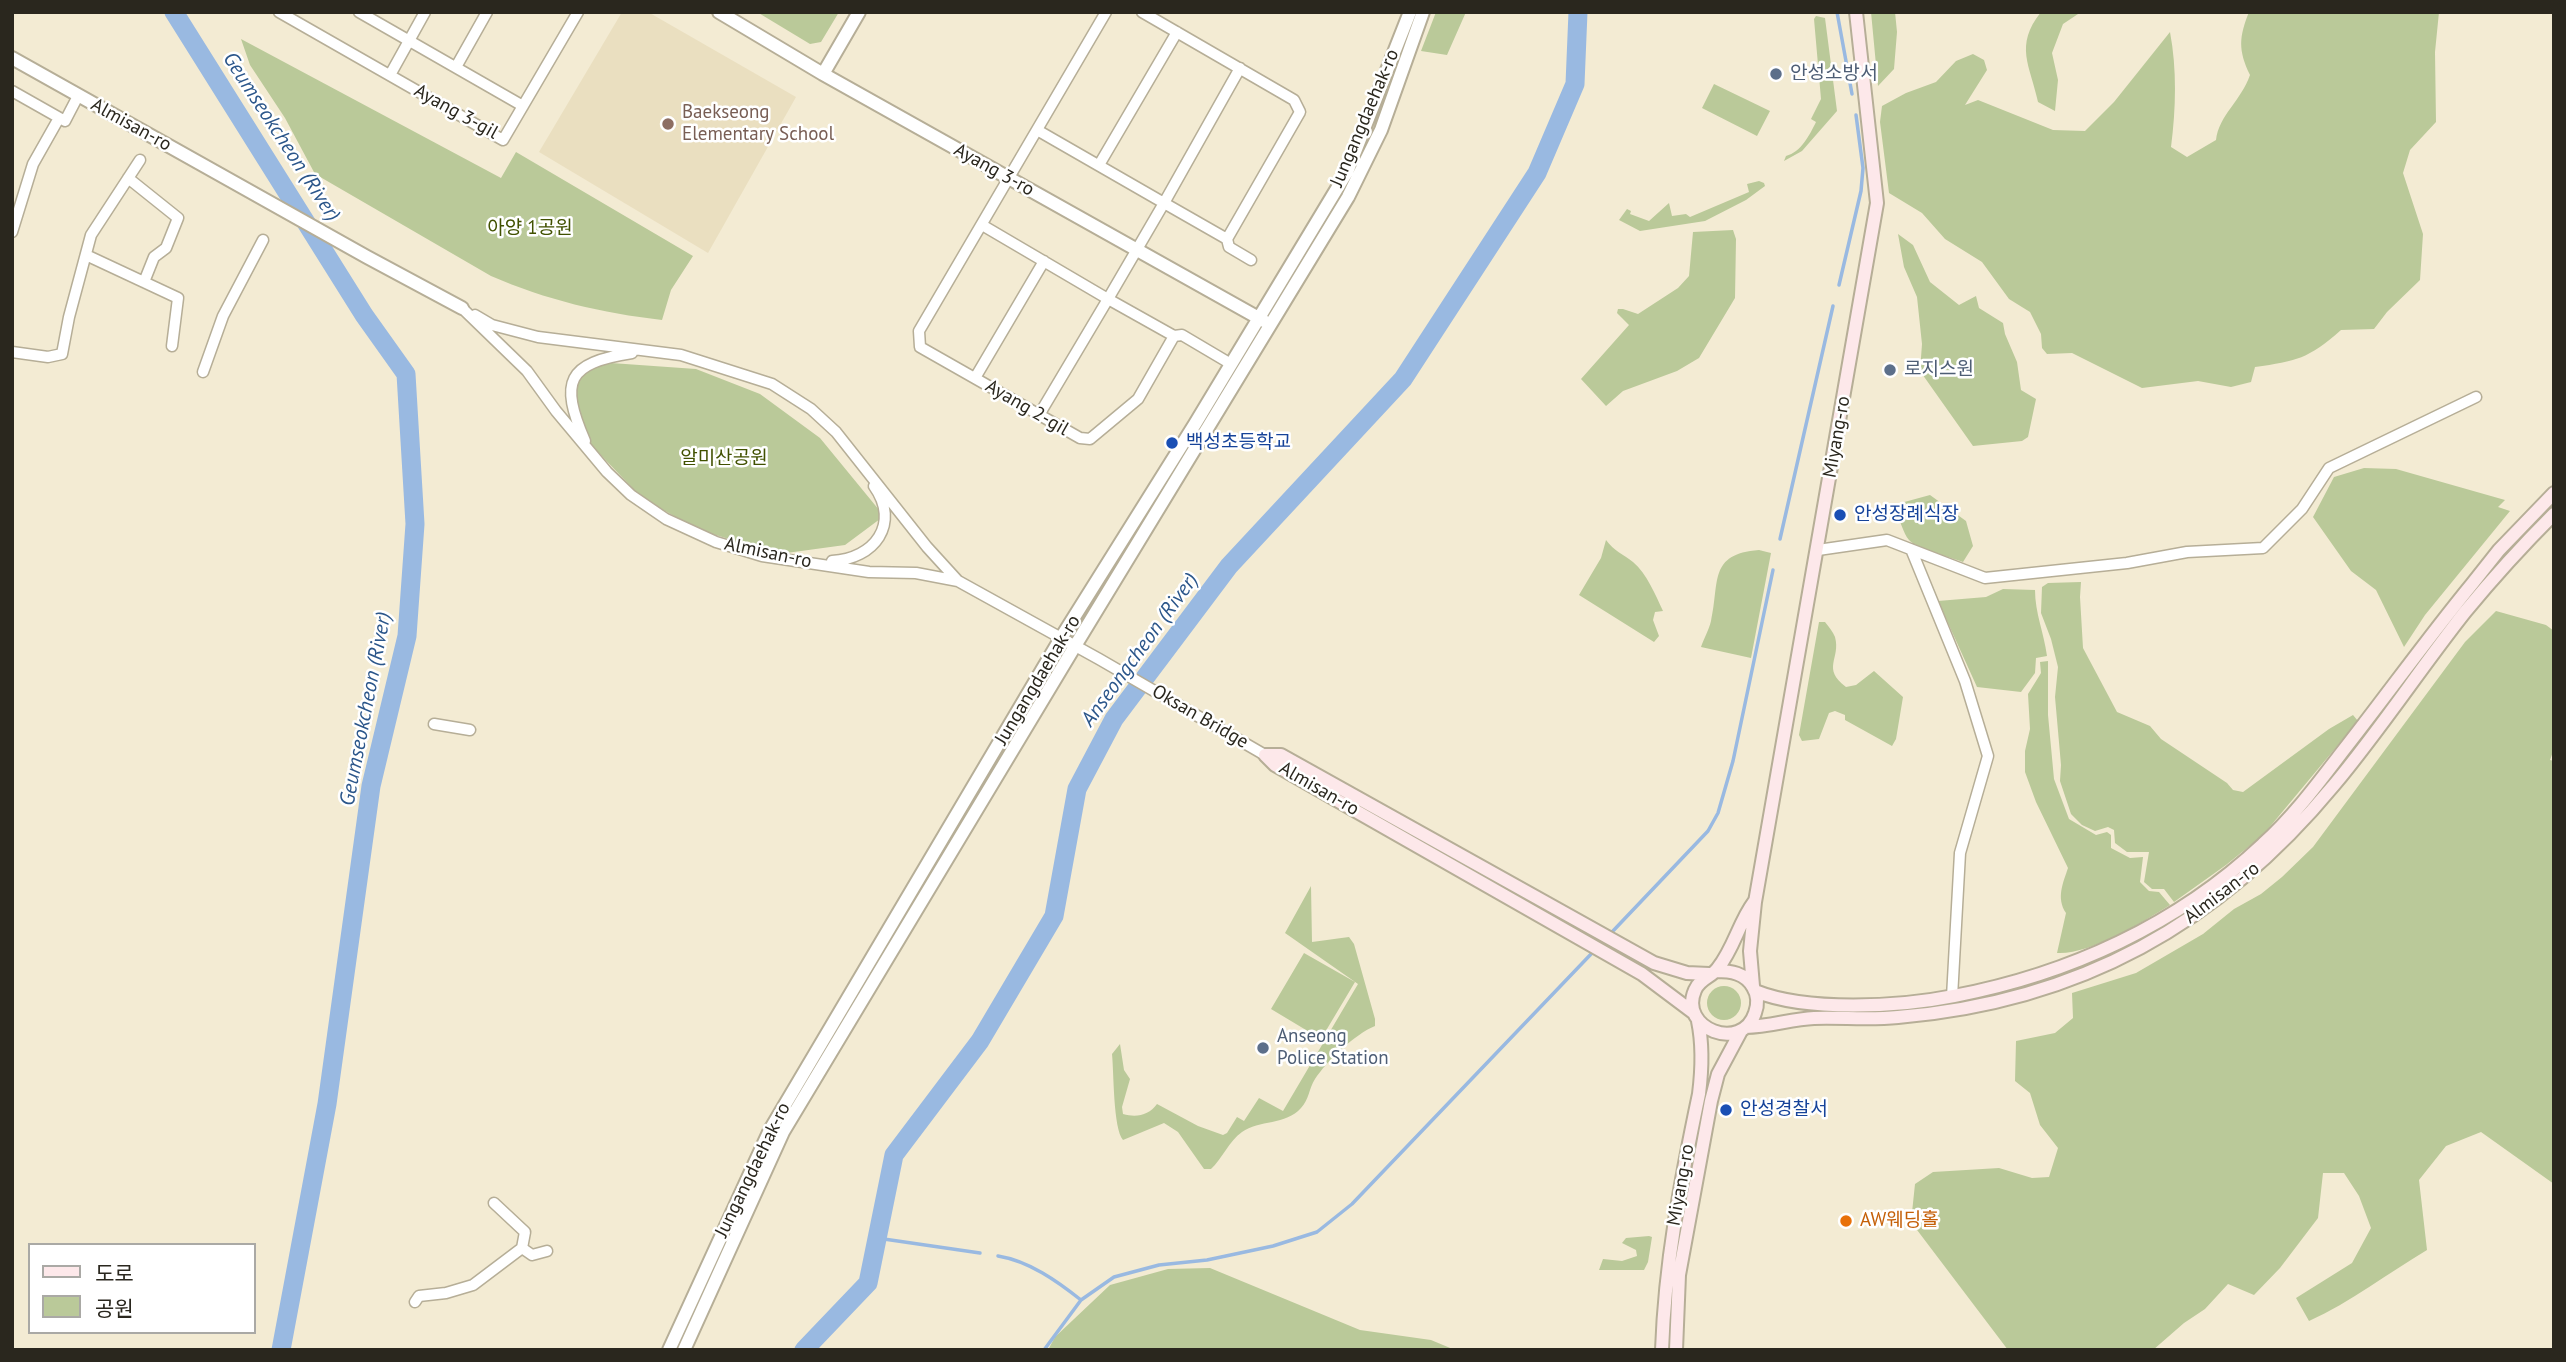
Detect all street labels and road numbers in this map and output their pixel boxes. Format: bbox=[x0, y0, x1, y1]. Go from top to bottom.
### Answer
street label: Jungangdaehak-ro bbox=[1326, 46, 1404, 190]
street label: Ayang 3-gil bbox=[410, 80, 502, 144]
street label: Almisan-ro bbox=[87, 94, 175, 156]
street label: Ayang 3-ro bbox=[950, 139, 1038, 201]
street label: Ayang 2-gil bbox=[981, 375, 1073, 441]
street label: Miyang-ro bbox=[1819, 394, 1855, 480]
street label: Almisan-ro bbox=[722, 533, 814, 573]
street label: Jungangdaehak-ro bbox=[990, 611, 1086, 749]
street label: Oksan Bridge bbox=[1148, 680, 1252, 754]
street label: Almisan-ro bbox=[1275, 757, 1363, 821]
street label: Almisan-ro bbox=[2180, 857, 2264, 929]
street label: Jungangdaehak-ro bbox=[710, 1099, 796, 1241]
street label: Miyang-ro bbox=[1663, 1142, 1699, 1228]

